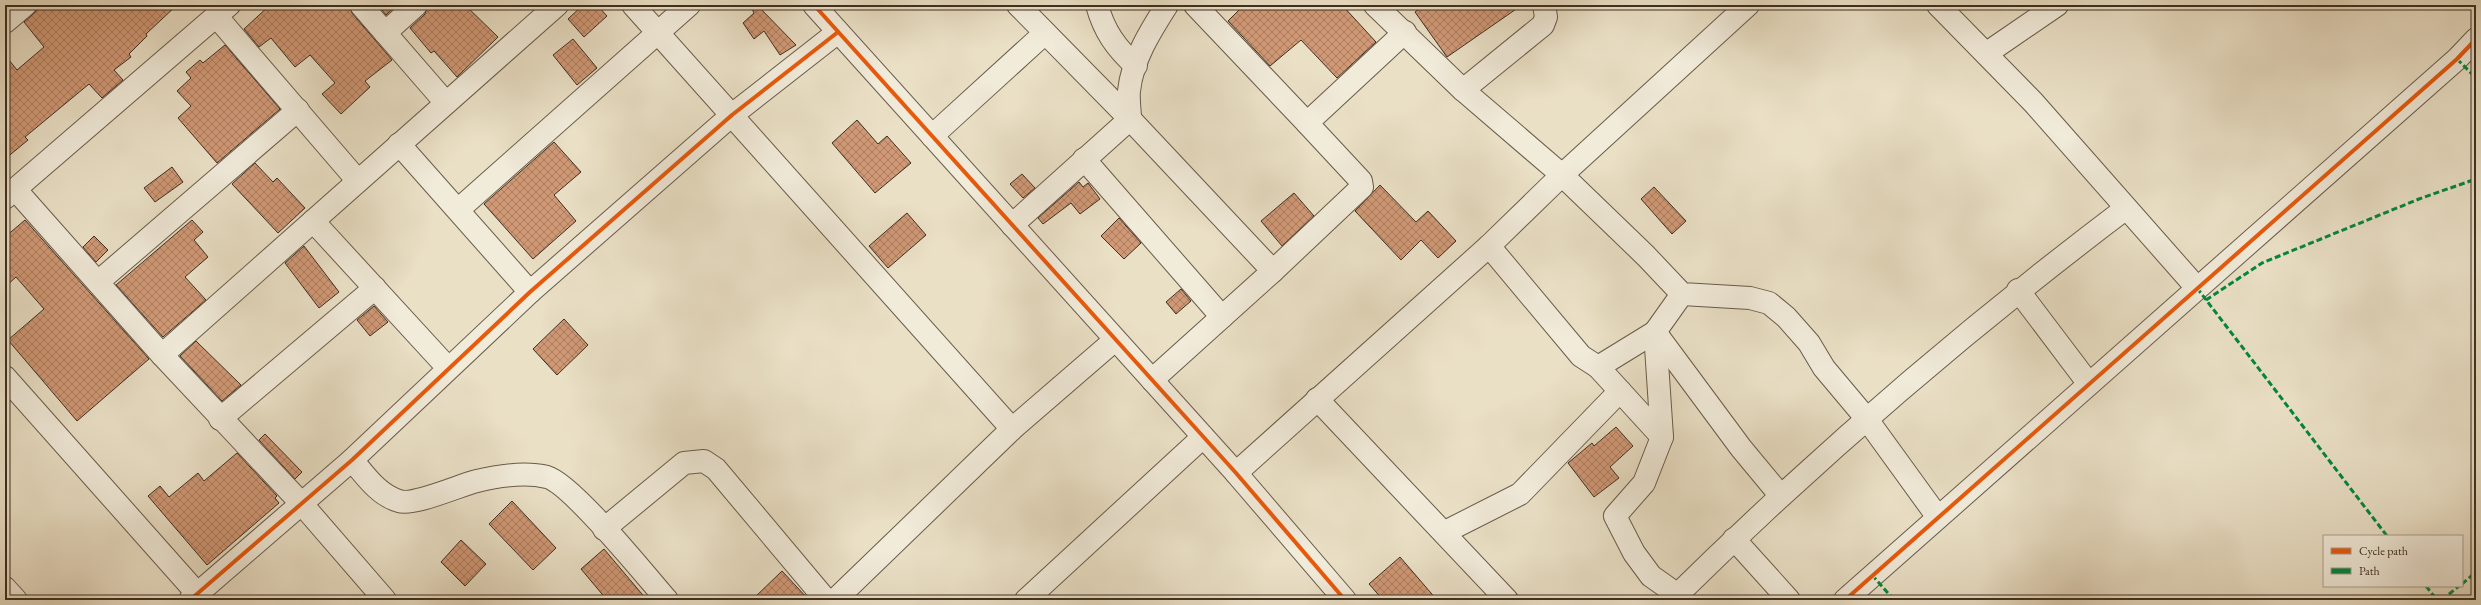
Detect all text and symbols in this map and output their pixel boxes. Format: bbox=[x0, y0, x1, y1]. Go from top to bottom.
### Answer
legend bbox=[2323, 535, 2463, 587]
text: Cycle path bbox=[2359, 543, 2408, 559]
text: Path bbox=[2359, 563, 2380, 579]

